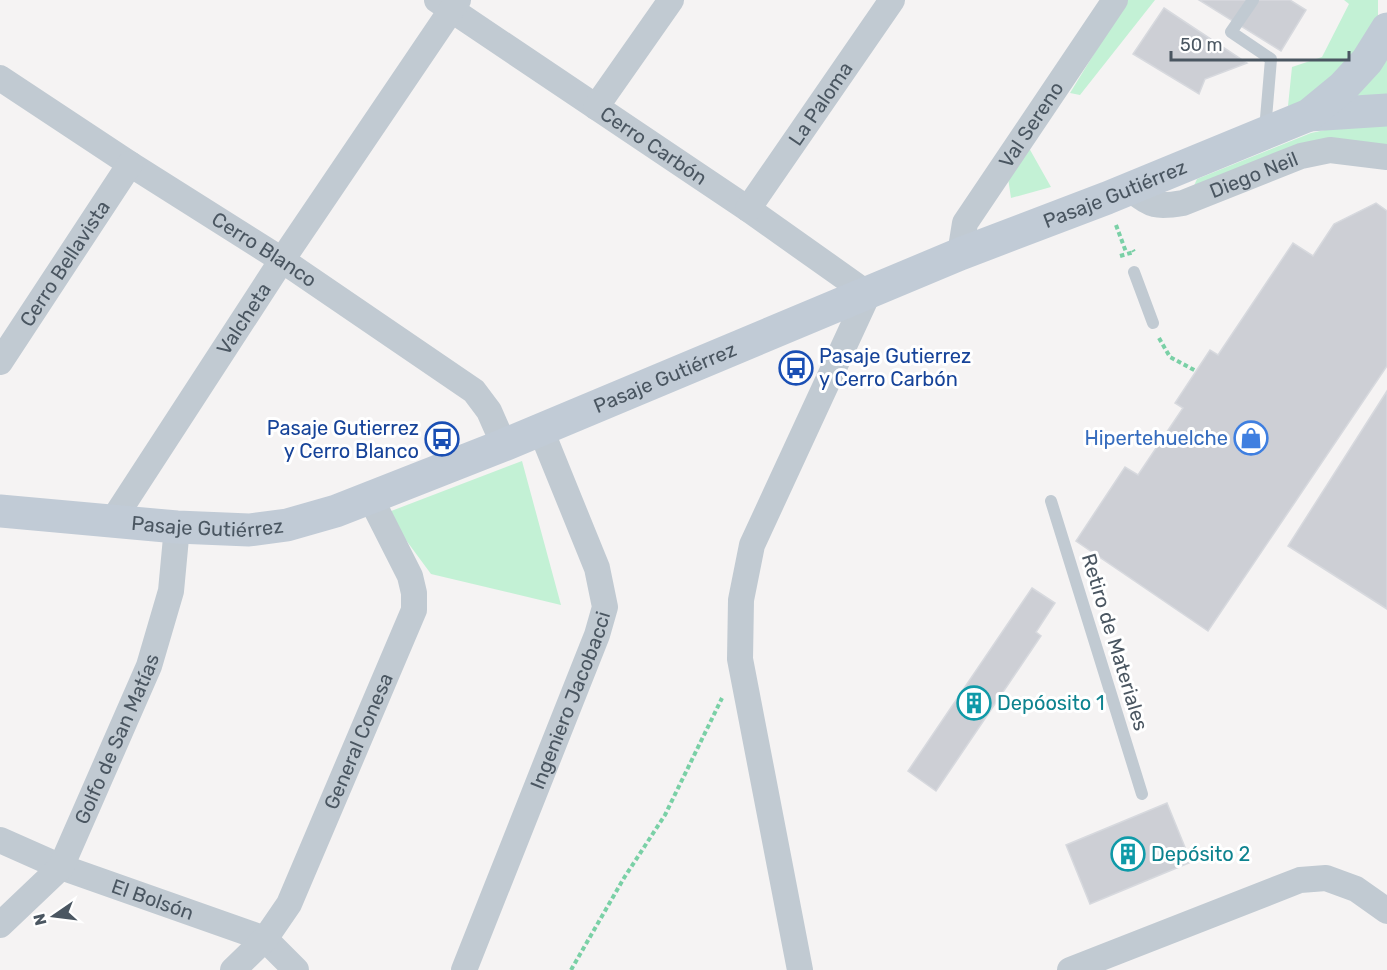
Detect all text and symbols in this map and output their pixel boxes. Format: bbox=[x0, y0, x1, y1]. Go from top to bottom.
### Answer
scale bar bbox=[1171, 24, 1350, 62]
text: 50 m bbox=[1180, 34, 1223, 56]
street label: La Paloma bbox=[783, 57, 858, 150]
street label: Val Sereno bbox=[994, 77, 1069, 172]
street label: Cerro Carbón bbox=[596, 101, 712, 190]
street label: Diego Neil bbox=[1206, 146, 1301, 203]
street label: Pasaje Gutiérrez bbox=[1040, 155, 1190, 233]
street label: Cerro Bellavista bbox=[15, 196, 115, 331]
street label: Cerro Blanco bbox=[207, 207, 321, 292]
street label: Valcheta bbox=[212, 278, 276, 359]
street label: Pasaje Gutiérrez bbox=[590, 337, 740, 418]
place label: Pasaje Gutierrez y Cerro Carbón bbox=[819, 344, 971, 391]
bus stop icon: Pasaje Gutierrez y Cerro Carbón bbox=[778, 350, 814, 386]
place label: Pasaje Gutierrez y Cerro Blanco bbox=[267, 416, 419, 463]
shop icon: Hipertehuelche bbox=[1233, 420, 1269, 456]
bus stop icon: Pasaje Gutierrez y Cerro Blanco bbox=[424, 421, 460, 457]
place label: Hipertehuelche bbox=[1084, 426, 1228, 450]
street label: Pasaje Gutiérrez bbox=[130, 511, 285, 542]
street label: Retiro de Materiales bbox=[1077, 550, 1153, 734]
street label: Ingeniero Jacobacci bbox=[525, 609, 615, 793]
street label: Golfo de San Matías bbox=[69, 651, 164, 828]
street label: General Conesa bbox=[319, 669, 398, 813]
building icon: Depóosito 1 bbox=[956, 685, 992, 721]
place label: Depóosito 1 bbox=[997, 691, 1105, 715]
building icon: Depósito 2 bbox=[1110, 836, 1146, 872]
place label: Depósito 2 bbox=[1151, 842, 1250, 866]
street label: El Bolsón bbox=[108, 874, 197, 925]
north arrow bbox=[24, 886, 84, 946]
text: N bbox=[29, 912, 51, 927]

